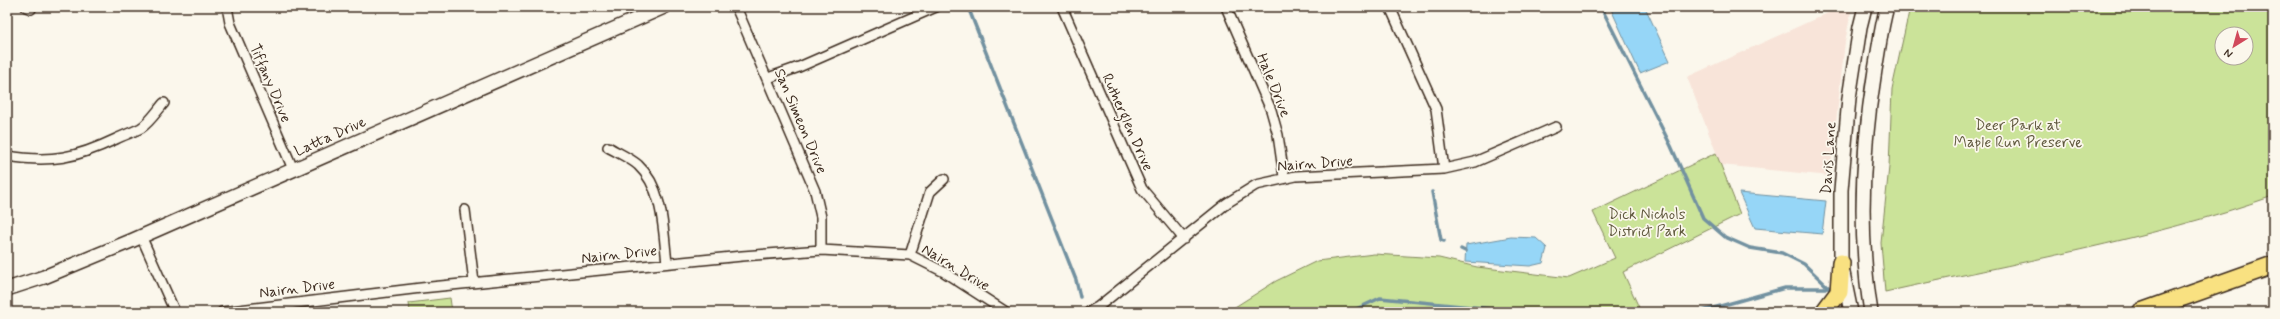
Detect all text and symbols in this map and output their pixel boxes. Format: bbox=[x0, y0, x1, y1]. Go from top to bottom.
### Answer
north arrow bbox=[2214, 26, 2254, 66]
street label: Tiffany Drive bbox=[245, 41, 296, 126]
text: N bbox=[2221, 45, 2236, 61]
street label: Hale Drive bbox=[1251, 50, 1295, 120]
street label: San Simeon Drive bbox=[769, 66, 831, 177]
street label: Rutherglen Drive bbox=[1096, 70, 1158, 175]
street label: Latta Drive bbox=[291, 112, 369, 162]
park label: Deer Park at Maple Run Preserve bbox=[1954, 116, 2082, 153]
street label: Davis Lane bbox=[1816, 121, 1842, 195]
street label: Nairn Drive bbox=[1276, 151, 1354, 177]
park label: Dick Nichols District Park bbox=[1608, 205, 1686, 242]
street label: Nairn Drive bbox=[918, 240, 993, 296]
street label: Nairn Drive bbox=[580, 241, 658, 269]
street label: Nairn Drive bbox=[258, 274, 336, 304]

